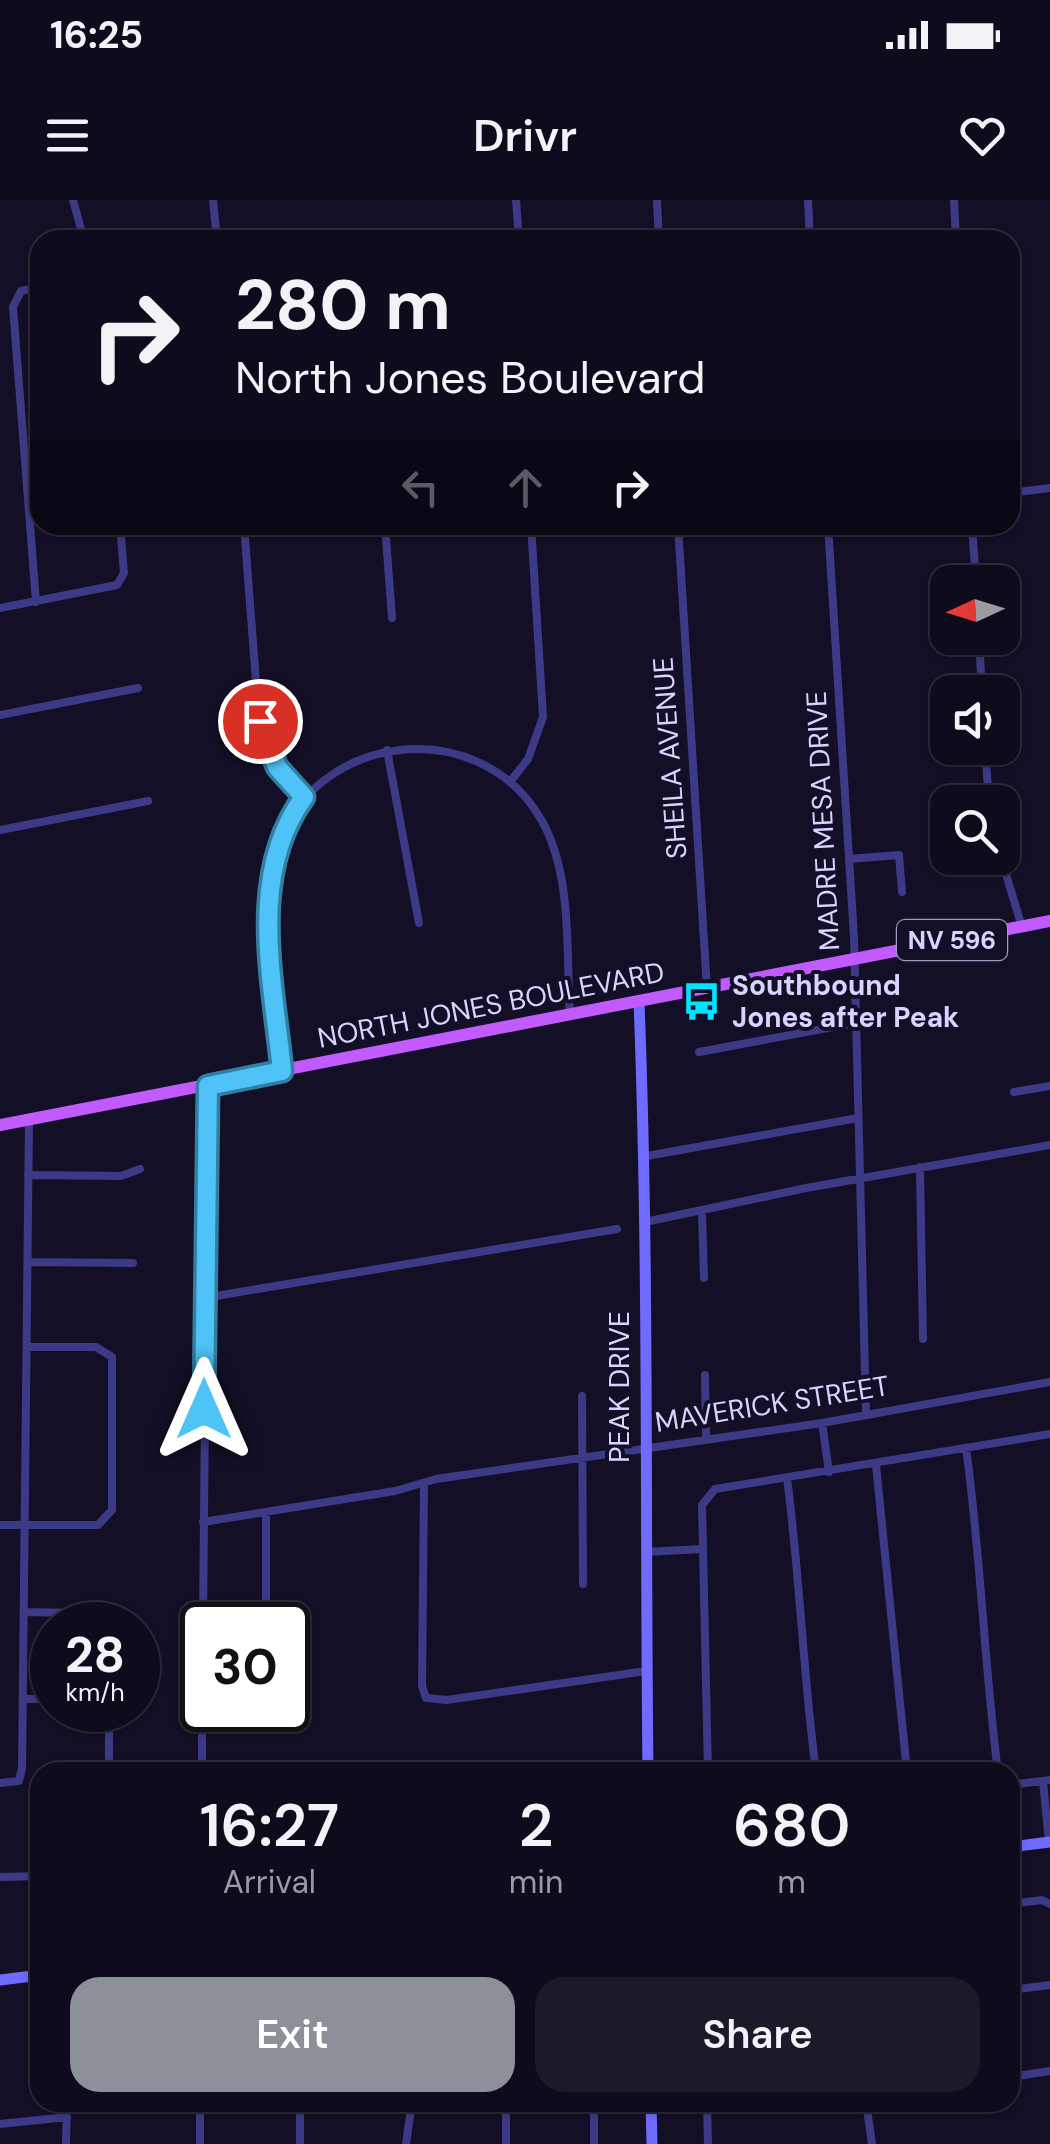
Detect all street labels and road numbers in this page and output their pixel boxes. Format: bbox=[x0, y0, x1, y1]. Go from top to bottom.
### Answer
street label: SHEILA AVENUE bbox=[644, 656, 696, 860]
street label: MADRE MESA DRIVE bbox=[798, 690, 848, 952]
road number: NV 596 bbox=[897, 920, 1007, 960]
street label: NORTH JONES BOULEVARD bbox=[314, 953, 668, 1057]
street label: PEAK DRIVE bbox=[601, 1311, 638, 1463]
street label: MAVERICK STREET bbox=[652, 1367, 892, 1441]

